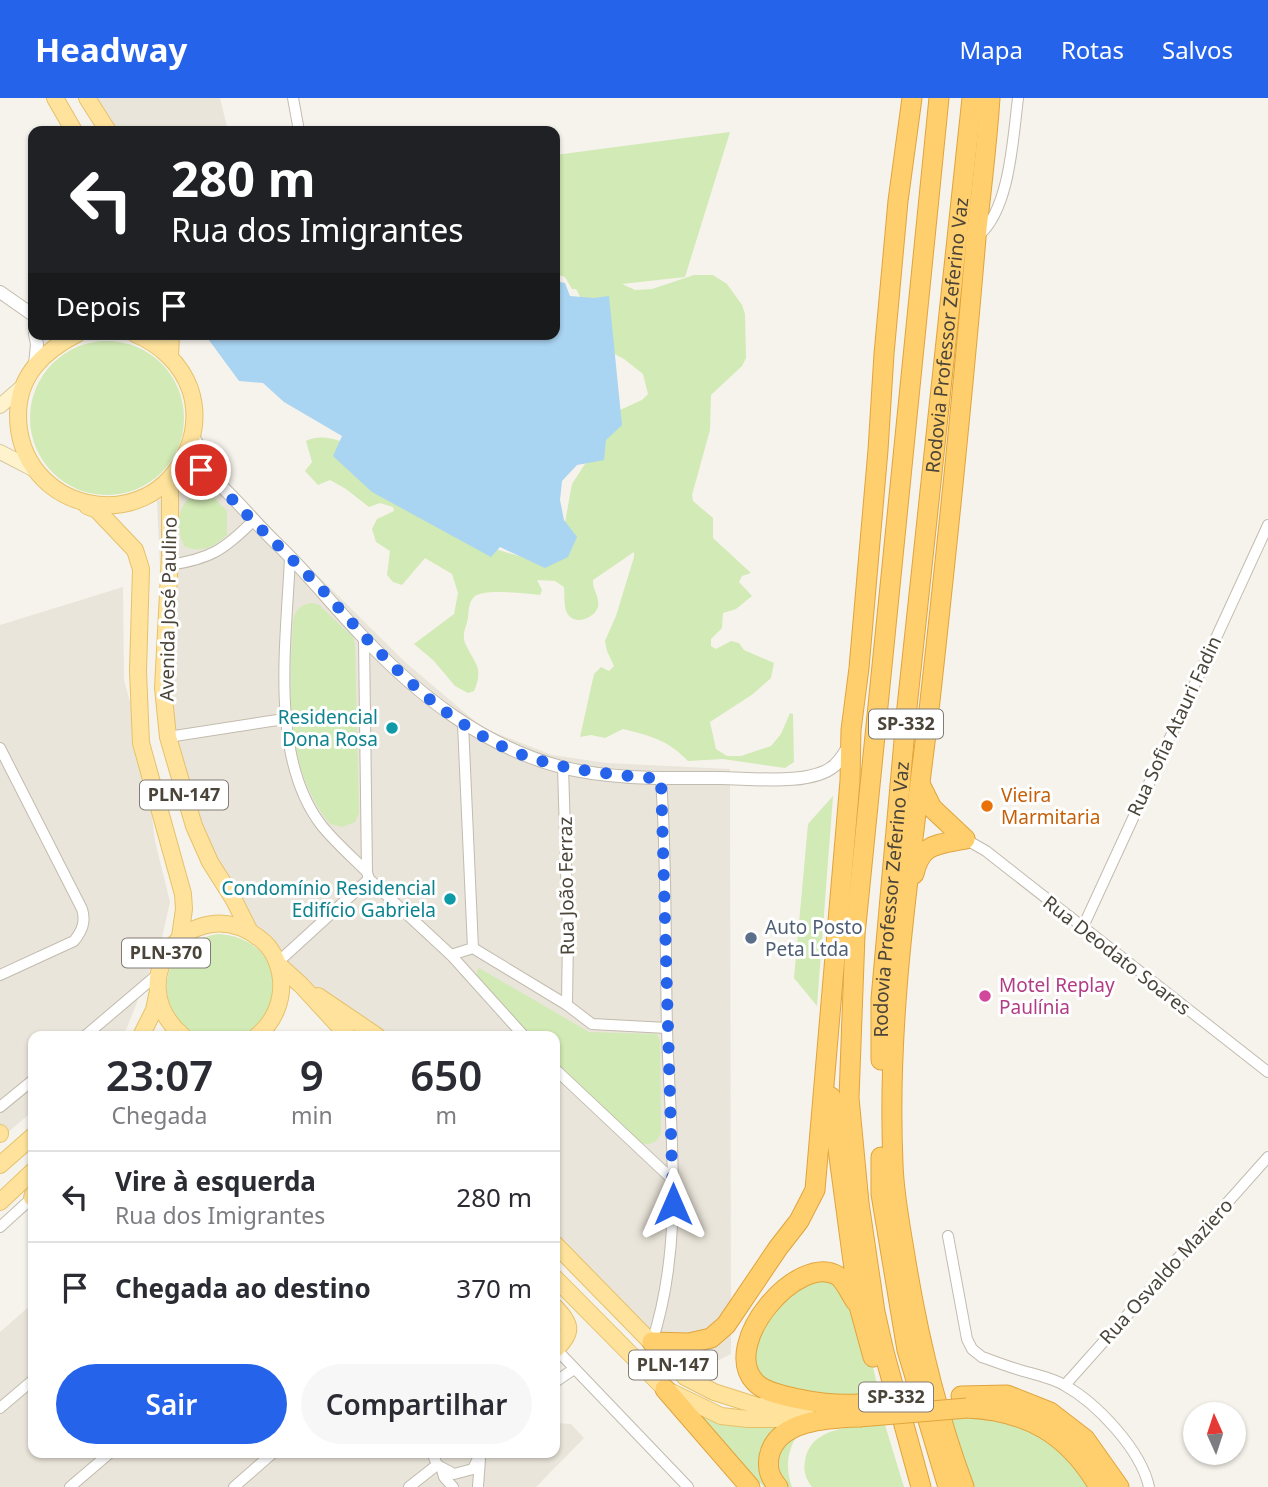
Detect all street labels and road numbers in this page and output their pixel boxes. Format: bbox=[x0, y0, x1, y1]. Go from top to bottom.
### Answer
street label: Rodovia Professor Zeferino Vaz bbox=[919, 196, 974, 474]
street label: Avenida José Paulino bbox=[153, 516, 183, 702]
street label: Rua Sofia Atauri Fadin bbox=[1121, 632, 1227, 820]
road number: SP-332 bbox=[869, 710, 943, 738]
street label: Rodovia Professor Zeferino Vaz bbox=[868, 760, 915, 1038]
road number: PLN-147 bbox=[140, 780, 228, 810]
street label: Rua João Ferraz bbox=[552, 817, 580, 955]
street label: Rua Deodato Soares bbox=[1038, 889, 1196, 1021]
road number: PLN-370 bbox=[122, 938, 210, 968]
street label: Rua Osvaldo Maziero bbox=[1093, 1193, 1239, 1349]
road number: PLN-147 bbox=[629, 1350, 717, 1380]
road number: SP-332 bbox=[859, 1382, 933, 1412]

